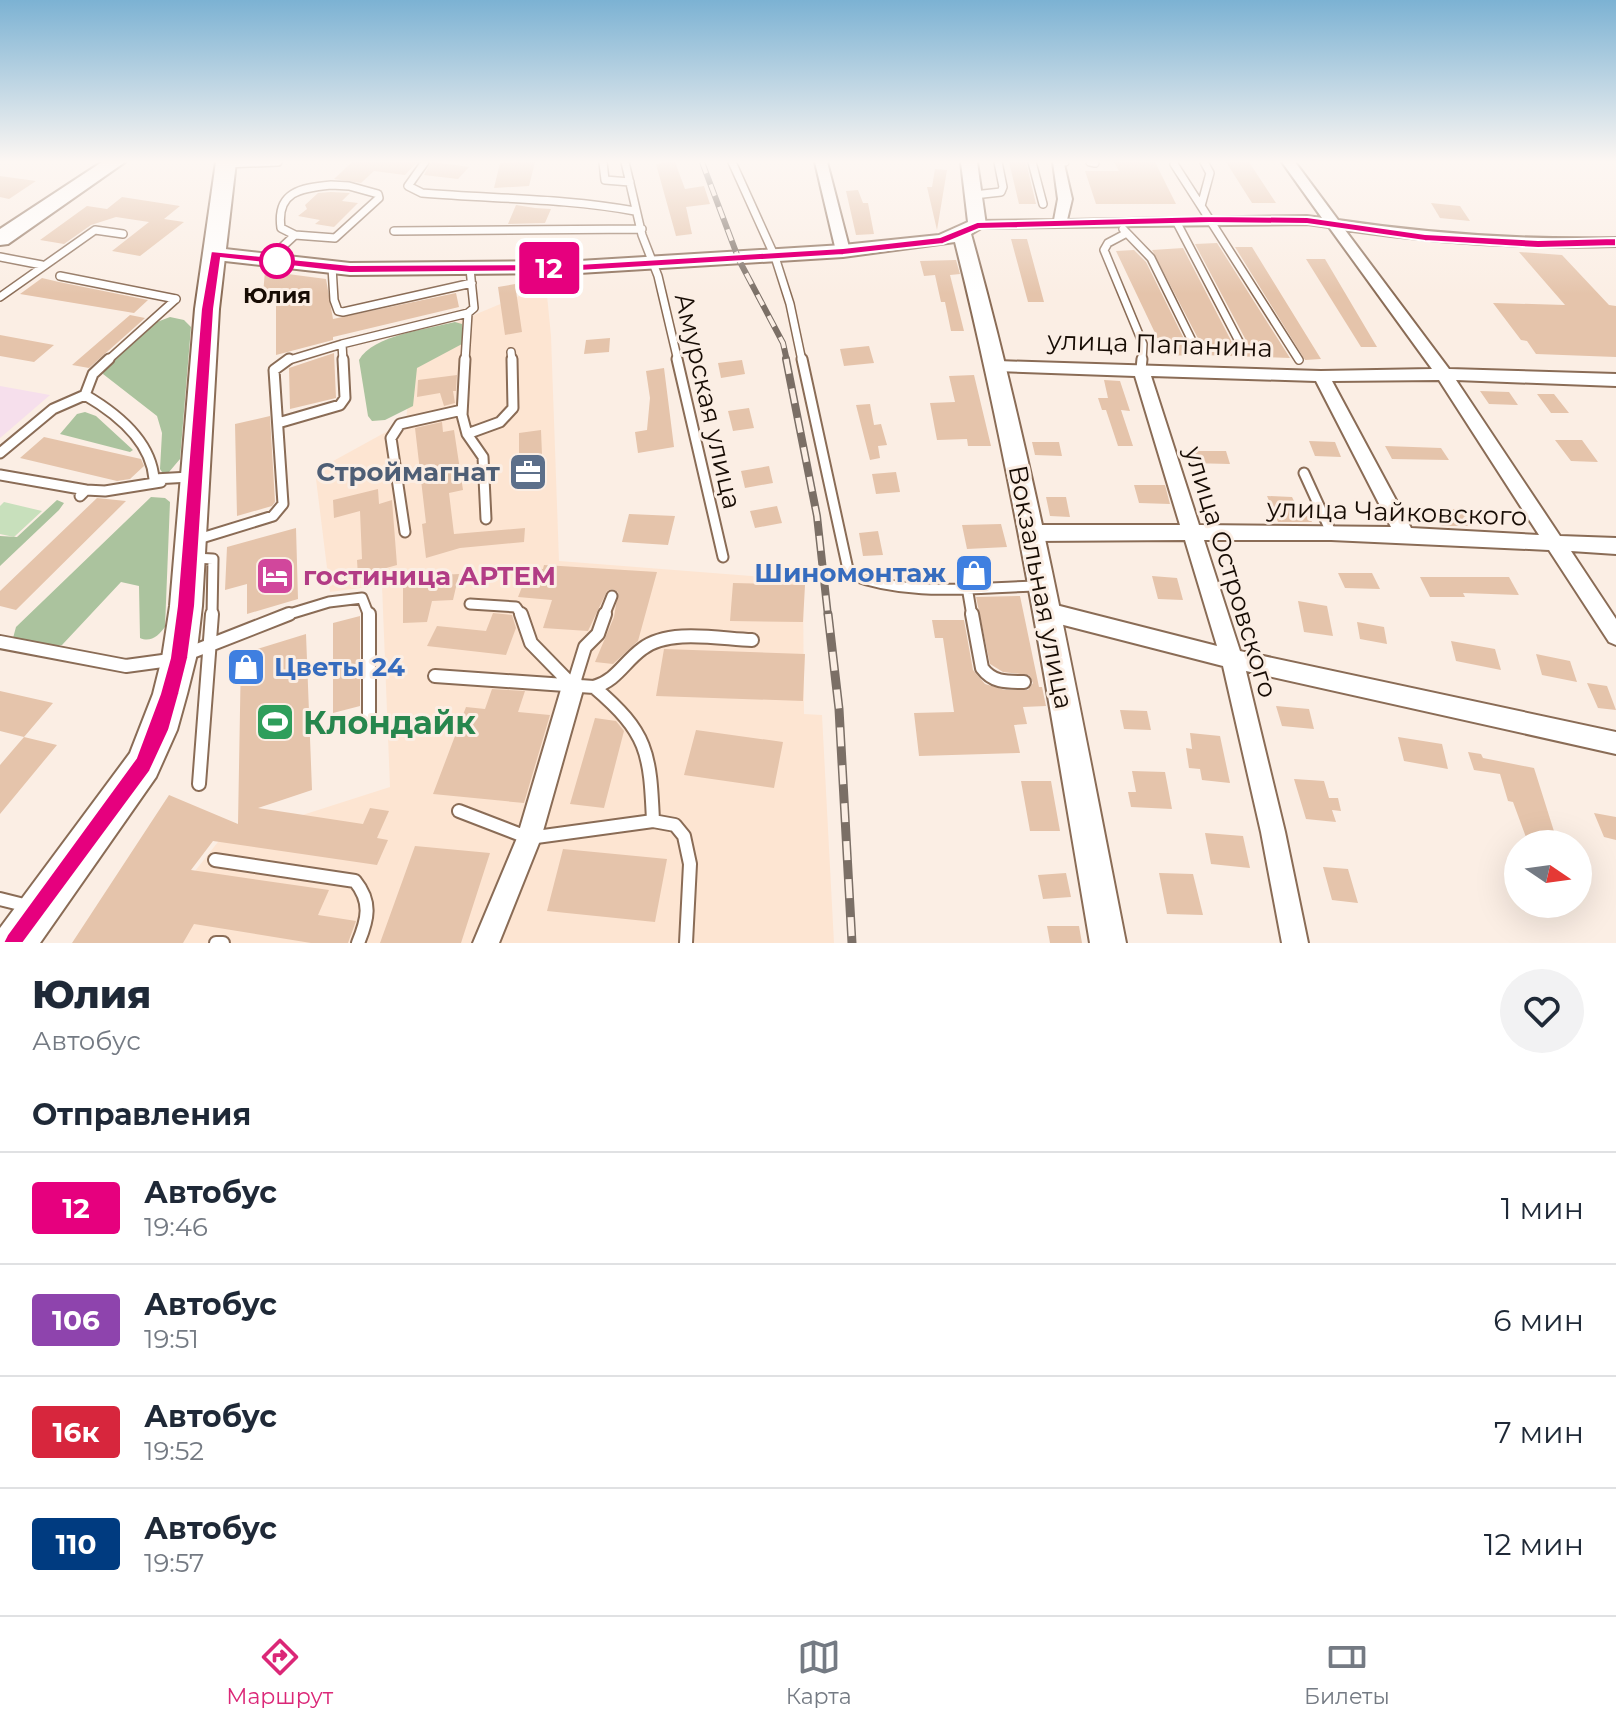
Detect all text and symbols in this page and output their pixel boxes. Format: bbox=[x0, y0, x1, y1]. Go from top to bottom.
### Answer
line badge: 12 bbox=[513, 242, 585, 294]
marker: Юлия bbox=[260, 244, 294, 278]
text: 12 bbox=[535, 251, 563, 285]
place label: Юлия bbox=[243, 282, 311, 309]
street label: Амурская улица bbox=[668, 290, 748, 512]
street label: улица Папанина bbox=[1046, 324, 1273, 364]
street label: улица Островского bbox=[1177, 442, 1284, 702]
office icon: Строймагнат bbox=[507, 451, 549, 493]
place label: Строймагнат bbox=[316, 456, 500, 488]
street label: Вокзальная улица bbox=[1002, 462, 1080, 712]
street label: улица Чайковского bbox=[1265, 491, 1528, 533]
shop icon: Шиномонтаж bbox=[953, 552, 995, 594]
hotel icon: гостиница АРТЕМ bbox=[254, 555, 296, 597]
place label: Шиномонтаж bbox=[754, 557, 946, 589]
place label: гостиница АРТЕМ bbox=[303, 560, 556, 592]
shop icon: Цветы 24 bbox=[225, 646, 267, 688]
place label: Цветы 24 bbox=[274, 651, 405, 683]
sports icon: Клондайк bbox=[254, 701, 296, 743]
place label: Клондайк bbox=[303, 703, 476, 742]
north arrow bbox=[1504, 830, 1592, 918]
map controls bbox=[1504, 830, 1592, 918]
button: heart bbox=[1500, 969, 1584, 1053]
text: Юлия bbox=[32, 971, 151, 1018]
text: Автобус bbox=[32, 1025, 141, 1057]
text: Отправления bbox=[32, 1096, 251, 1133]
text: Автобус bbox=[144, 1174, 277, 1211]
text: 1 мин bbox=[1501, 1190, 1584, 1227]
text: 12 bbox=[62, 1191, 90, 1225]
text: 19:46 bbox=[144, 1211, 208, 1243]
text: Автобус bbox=[144, 1286, 277, 1323]
text: 6 мин bbox=[1493, 1302, 1584, 1339]
text: 106 bbox=[52, 1303, 100, 1337]
text: 19:51 bbox=[144, 1323, 199, 1355]
text: Автобус bbox=[144, 1398, 277, 1435]
text: 7 мин bbox=[1494, 1414, 1584, 1451]
text: 16к bbox=[53, 1415, 99, 1449]
text: 19:52 bbox=[144, 1435, 204, 1467]
text: Автобус bbox=[144, 1510, 277, 1547]
text: 12 мин bbox=[1484, 1526, 1584, 1563]
text: 110 bbox=[56, 1527, 96, 1561]
text: 19:57 bbox=[144, 1547, 204, 1579]
tab: Маршрут bbox=[226, 1635, 333, 1710]
tab: Карта bbox=[786, 1635, 851, 1710]
tab: Билеты bbox=[1304, 1635, 1390, 1710]

